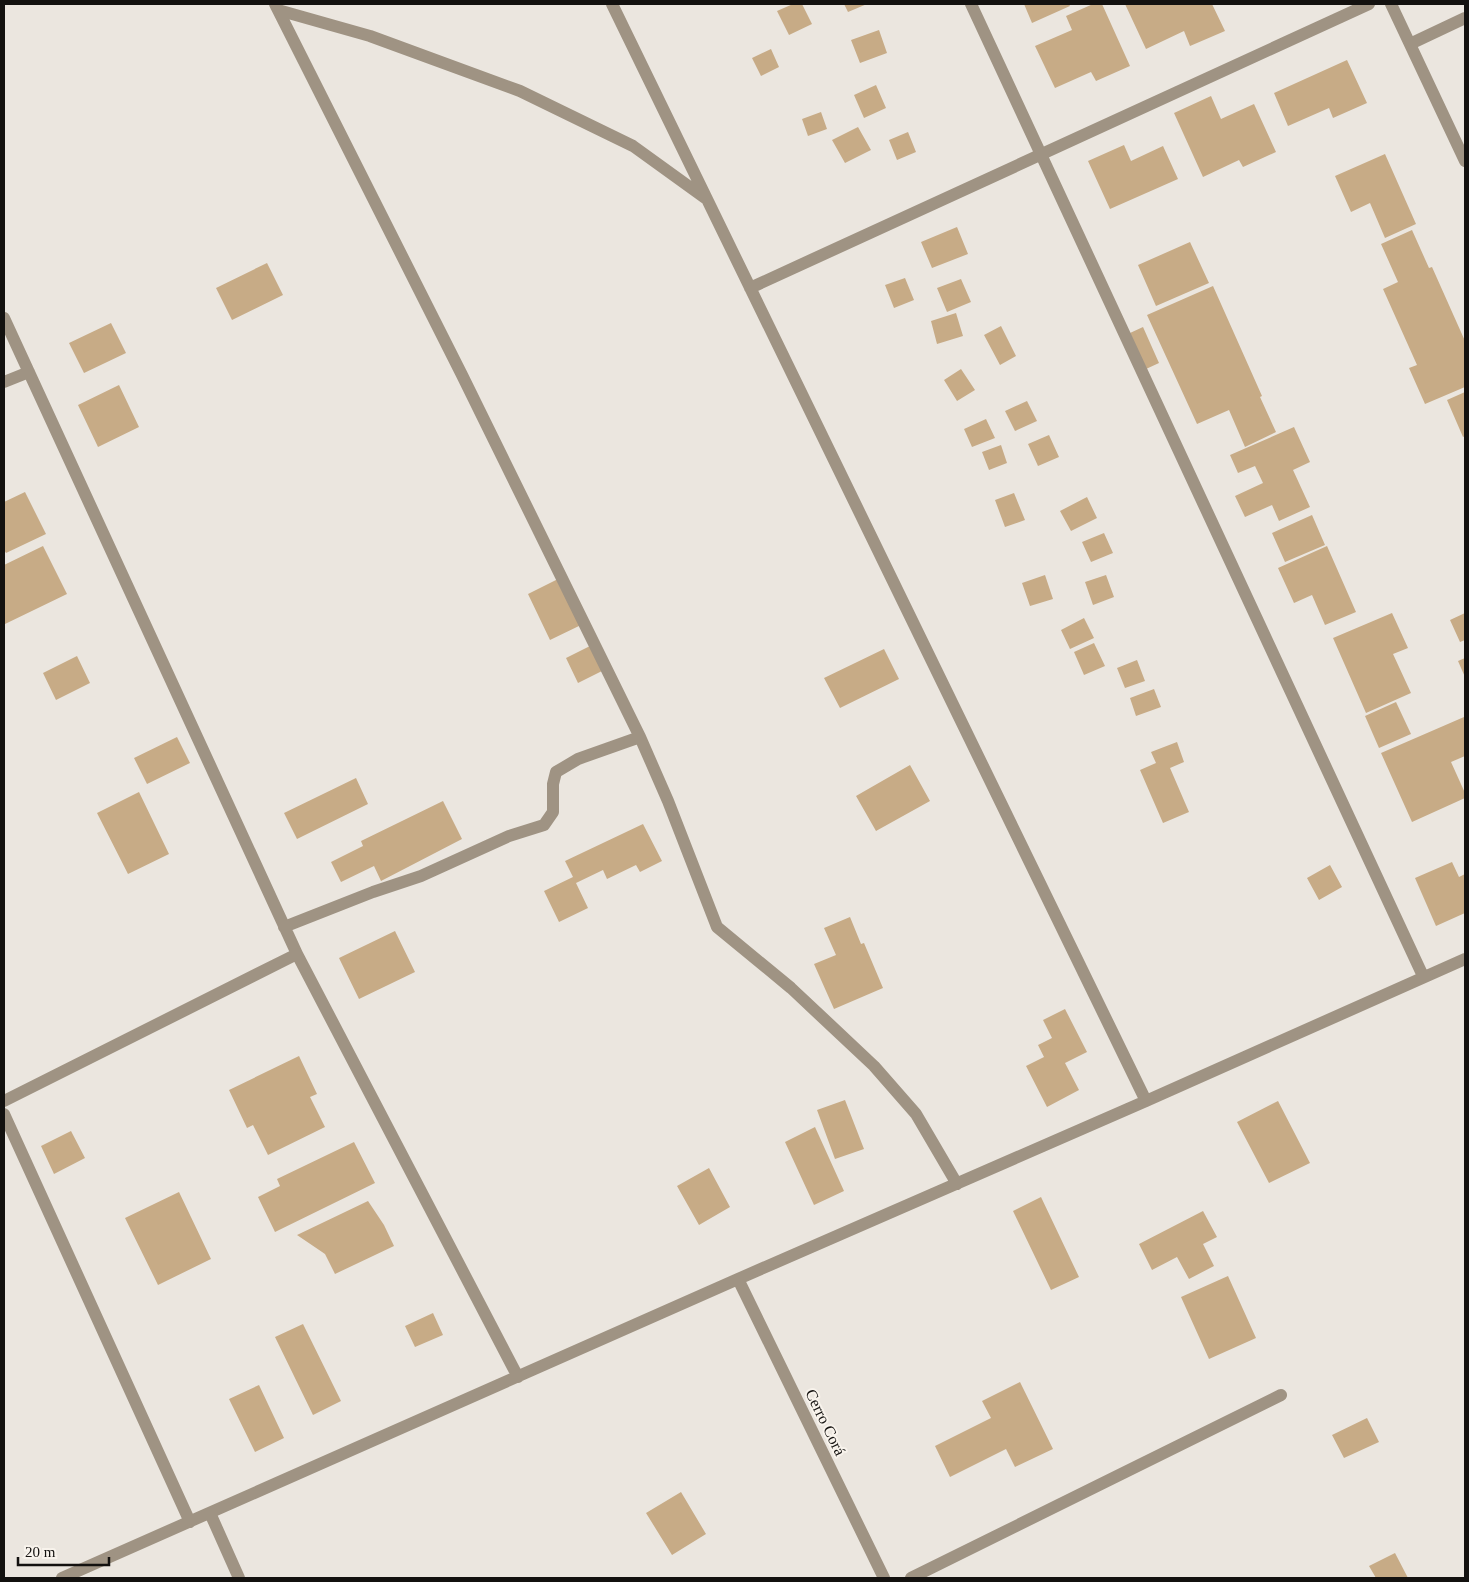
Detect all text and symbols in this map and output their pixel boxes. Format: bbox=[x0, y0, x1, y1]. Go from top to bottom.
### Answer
street label: Cerro Corá bbox=[802, 1386, 849, 1458]
scale bar bbox=[18, 1534, 109, 1566]
text: 20 m bbox=[25, 1544, 56, 1560]

